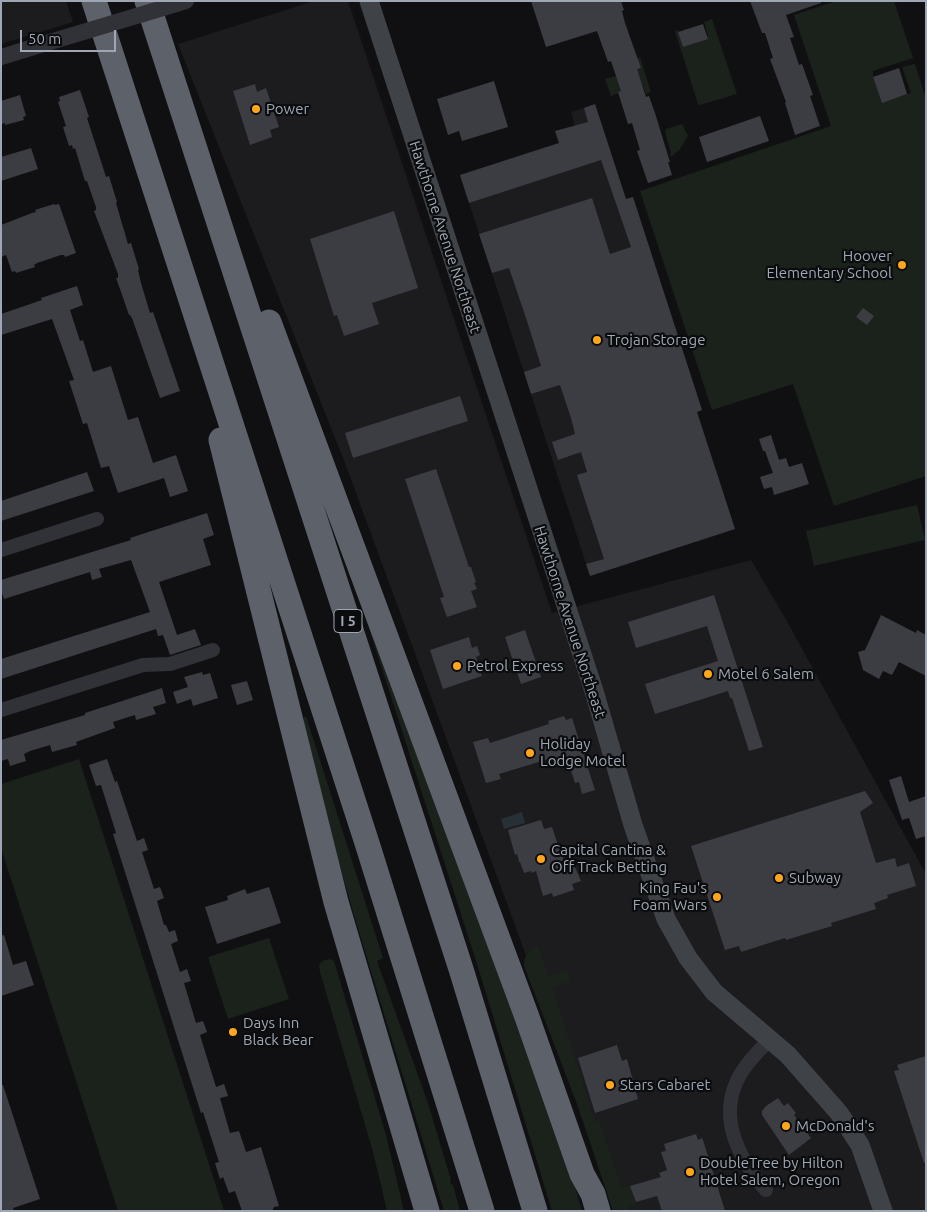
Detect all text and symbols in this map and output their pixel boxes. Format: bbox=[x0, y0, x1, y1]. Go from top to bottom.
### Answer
scale bar bbox=[22, 20, 119, 52]
text: 50 m bbox=[28, 30, 61, 47]
place label: Power bbox=[266, 100, 309, 118]
marker: Power bbox=[250, 103, 262, 115]
street label: Hawthorne Avenue Northeast bbox=[405, 139, 485, 335]
place label: Hoover Elementary School bbox=[766, 247, 892, 282]
marker: Hoover Elementary School bbox=[896, 259, 908, 271]
place label: Trojan Storage bbox=[607, 331, 705, 349]
marker: Trojan Storage bbox=[591, 334, 603, 346]
street label: Hawthorne Avenue Northeast bbox=[530, 524, 610, 720]
road number: I 5 bbox=[334, 610, 362, 632]
place label: Petrol Express bbox=[467, 657, 564, 675]
marker: Petrol Express bbox=[451, 660, 463, 672]
place label: Motel 6 Salem bbox=[718, 665, 814, 683]
marker: Motel 6 Salem bbox=[702, 668, 714, 680]
place label: Holiday Lodge Motel bbox=[540, 735, 625, 770]
marker: Holiday Lodge Motel bbox=[524, 747, 536, 759]
place label: Capital Cantina & Off Track Betting bbox=[551, 841, 667, 876]
marker: Capital Cantina & Off Track Betting bbox=[535, 853, 547, 865]
place label: Subway bbox=[789, 869, 841, 887]
marker: Subway bbox=[773, 872, 785, 884]
place label: King Fau's Foam Wars bbox=[633, 879, 707, 914]
marker: King Fau's Foam Wars bbox=[711, 891, 723, 903]
place label: Days Inn Black Bear bbox=[243, 1014, 313, 1049]
marker: Days Inn Black Bear bbox=[227, 1026, 239, 1038]
place label: Stars Cabaret bbox=[620, 1076, 710, 1094]
marker: Stars Cabaret bbox=[604, 1079, 616, 1091]
place label: McDonald's bbox=[796, 1117, 874, 1135]
marker: McDonald's bbox=[780, 1120, 792, 1132]
place label: DoubleTree by Hilton Hotel Salem, Oregon bbox=[700, 1154, 843, 1189]
marker: DoubleTree by Hilton Hotel Salem, Oregon bbox=[684, 1166, 696, 1178]

